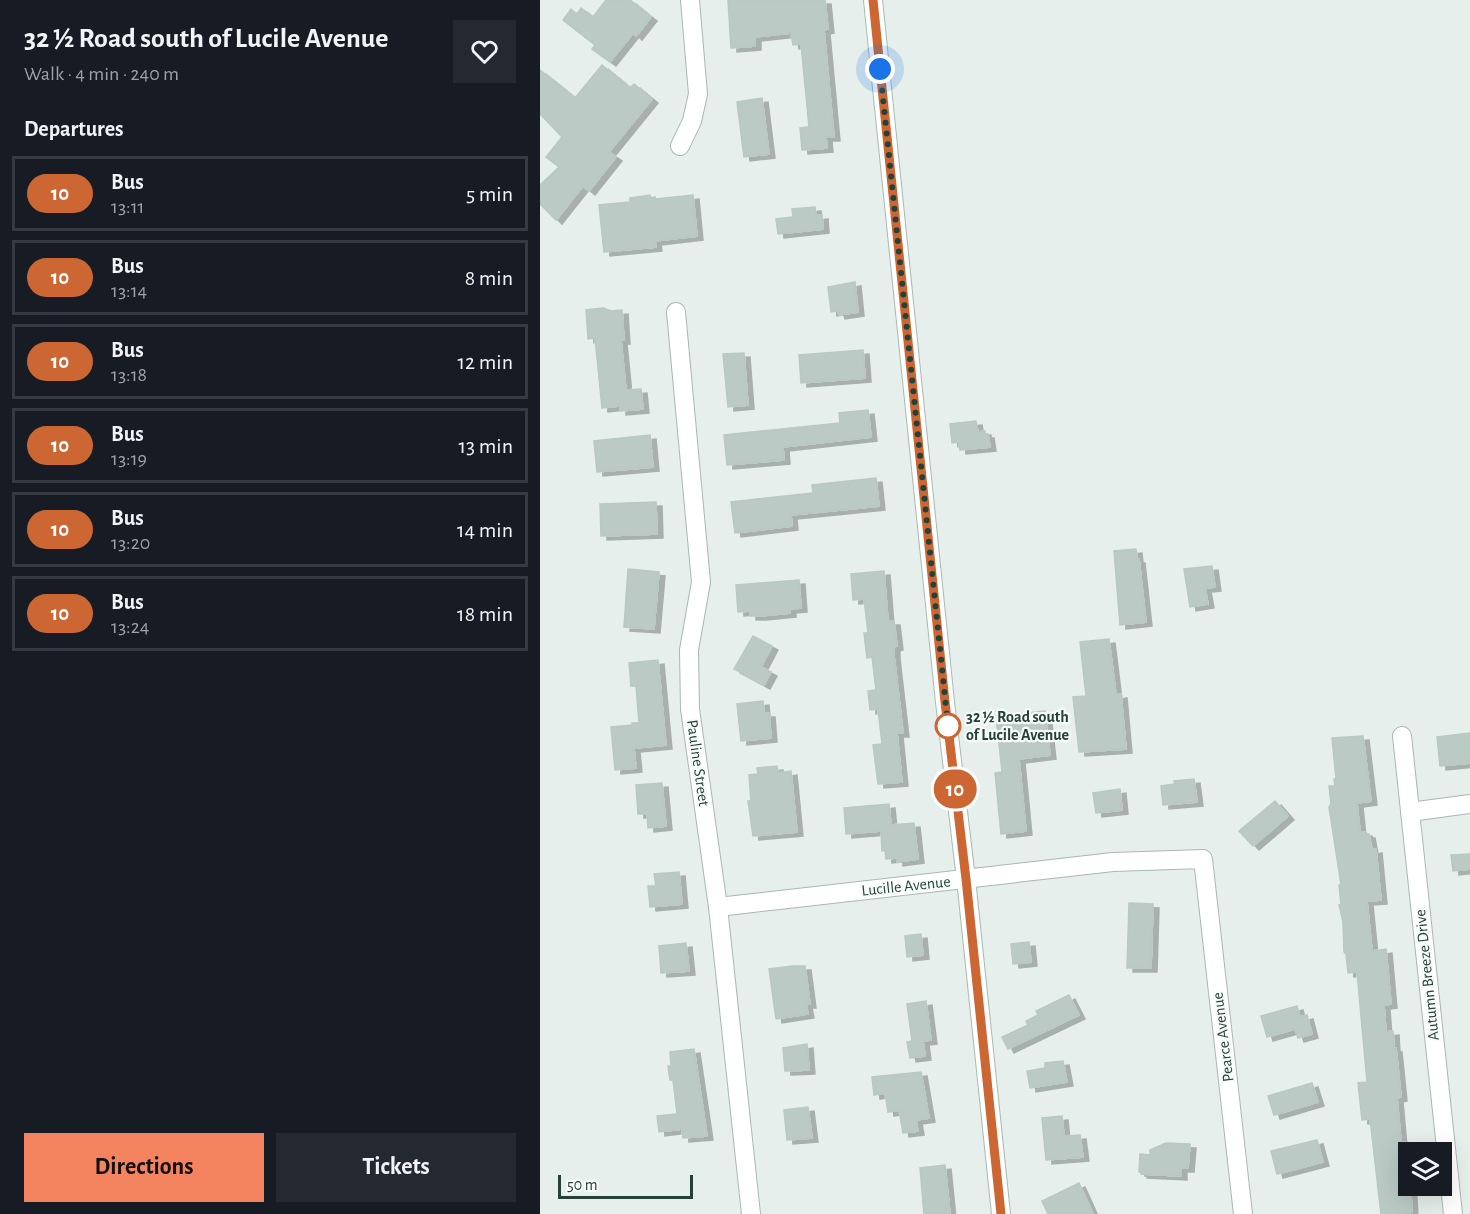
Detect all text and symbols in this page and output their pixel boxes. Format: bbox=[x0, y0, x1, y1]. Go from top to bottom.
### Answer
button: heart bbox=[453, 20, 516, 83]
text: 32 ½ Road south of Lucile Avenue bbox=[24, 25, 389, 53]
your location bbox=[865, 54, 895, 84]
text: Walk · 4 min · 240 m bbox=[24, 64, 179, 84]
text: Departures bbox=[24, 118, 124, 140]
text: Bus bbox=[111, 171, 144, 193]
text: 10 bbox=[51, 183, 69, 204]
text: 5 min bbox=[466, 183, 513, 205]
text: 13:11 bbox=[111, 197, 144, 217]
text: Bus bbox=[111, 255, 144, 277]
text: 10 bbox=[51, 267, 69, 288]
text: 8 min bbox=[465, 267, 513, 289]
text: 13:14 bbox=[111, 281, 147, 301]
text: Bus bbox=[111, 339, 144, 361]
text: 10 bbox=[51, 351, 69, 372]
text: 12 min bbox=[458, 351, 513, 373]
text: 13:18 bbox=[111, 365, 147, 385]
text: Bus bbox=[111, 423, 144, 445]
text: 10 bbox=[51, 435, 69, 456]
text: 13 min bbox=[458, 435, 513, 457]
text: 13:19 bbox=[111, 449, 147, 469]
text: Bus bbox=[111, 507, 144, 529]
text: 10 bbox=[51, 519, 69, 540]
text: 14 min bbox=[457, 519, 513, 541]
text: 13:20 bbox=[111, 533, 150, 553]
text: Bus bbox=[111, 591, 144, 613]
text: 10 bbox=[51, 603, 69, 624]
text: 18 min bbox=[457, 603, 513, 625]
text: 13:24 bbox=[111, 617, 149, 637]
place label: 32 ½ Road south of Lucile Avenue bbox=[966, 709, 1070, 743]
marker: 32 ½ Road south of Lucile Avenue bbox=[935, 713, 961, 739]
street label: Pauline Street bbox=[684, 719, 712, 807]
line badge: 10 bbox=[928, 770, 982, 808]
text: 10 bbox=[946, 779, 964, 800]
street label: Lucille Avenue bbox=[861, 873, 951, 899]
street label: Autumn Breeze Drive bbox=[1412, 909, 1442, 1041]
street label: Pearce Avenue bbox=[1210, 991, 1236, 1083]
button: Directions bbox=[24, 1133, 264, 1202]
button: Tickets bbox=[276, 1133, 516, 1202]
map controls bbox=[1398, 1142, 1452, 1196]
button: layers bbox=[1398, 1142, 1452, 1196]
scale bar bbox=[558, 1172, 693, 1200]
text: 50 m bbox=[567, 1177, 598, 1193]

